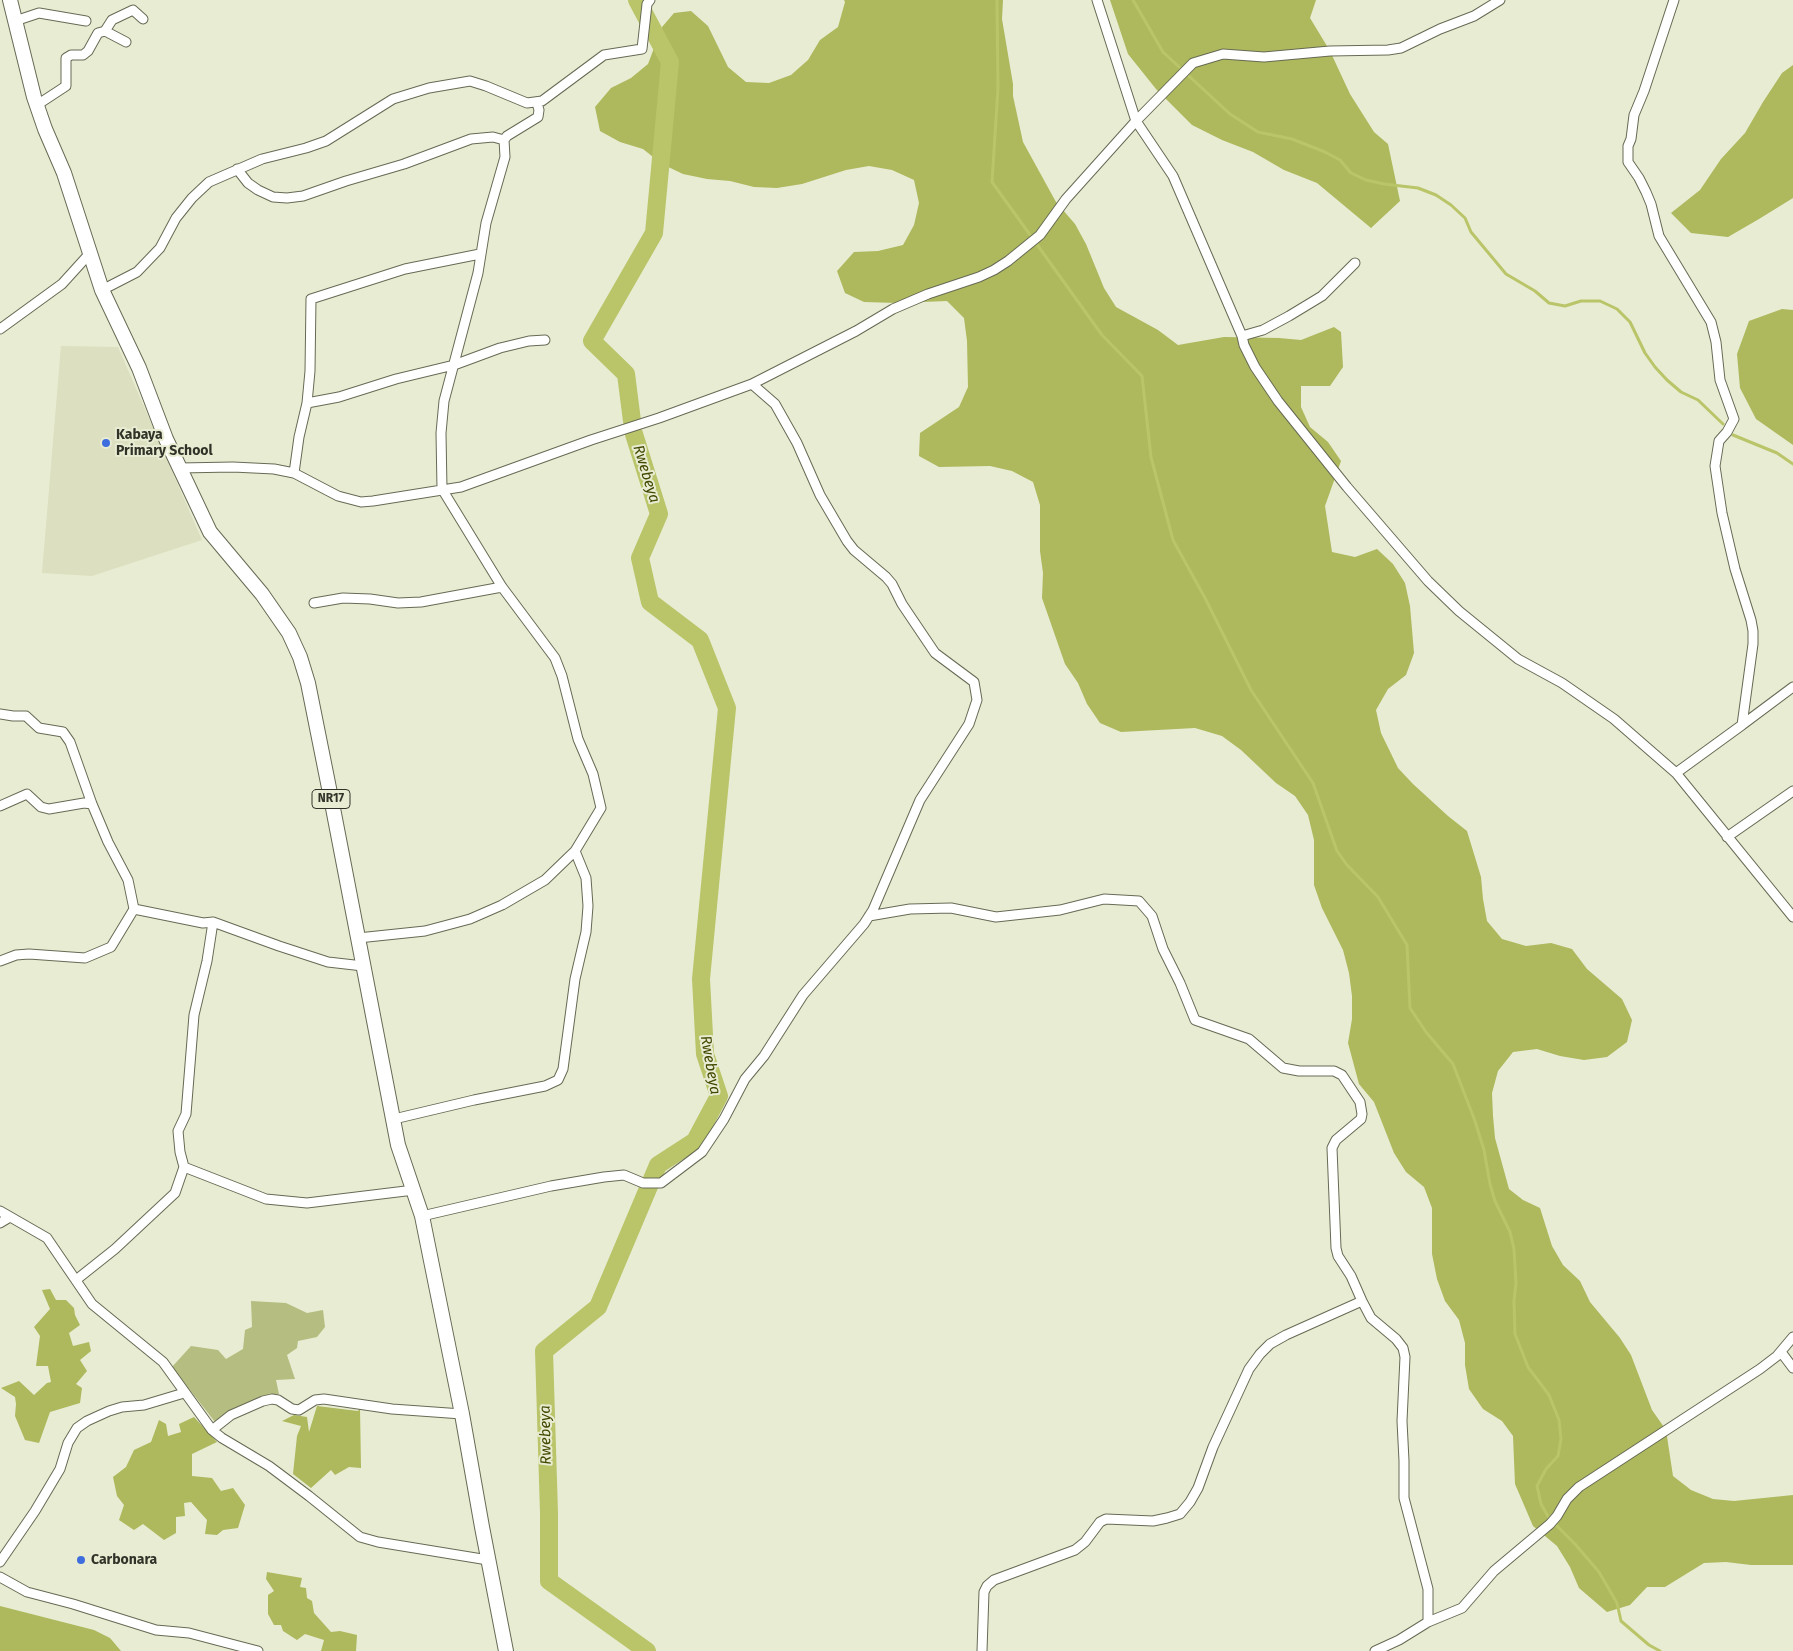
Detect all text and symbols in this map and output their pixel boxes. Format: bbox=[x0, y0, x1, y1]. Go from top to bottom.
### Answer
place label: Kabaya Primary School bbox=[116, 427, 213, 460]
marker: Kabaya Primary School bbox=[100, 437, 112, 449]
water label: Rwebeya bbox=[629, 443, 663, 505]
road number: NR17 bbox=[312, 790, 350, 809]
water label: Rwebeya bbox=[696, 1034, 724, 1096]
water label: Rwebeya bbox=[536, 1405, 556, 1465]
place label: Carbonara bbox=[91, 1552, 157, 1568]
marker: Carbonara bbox=[75, 1554, 87, 1566]

